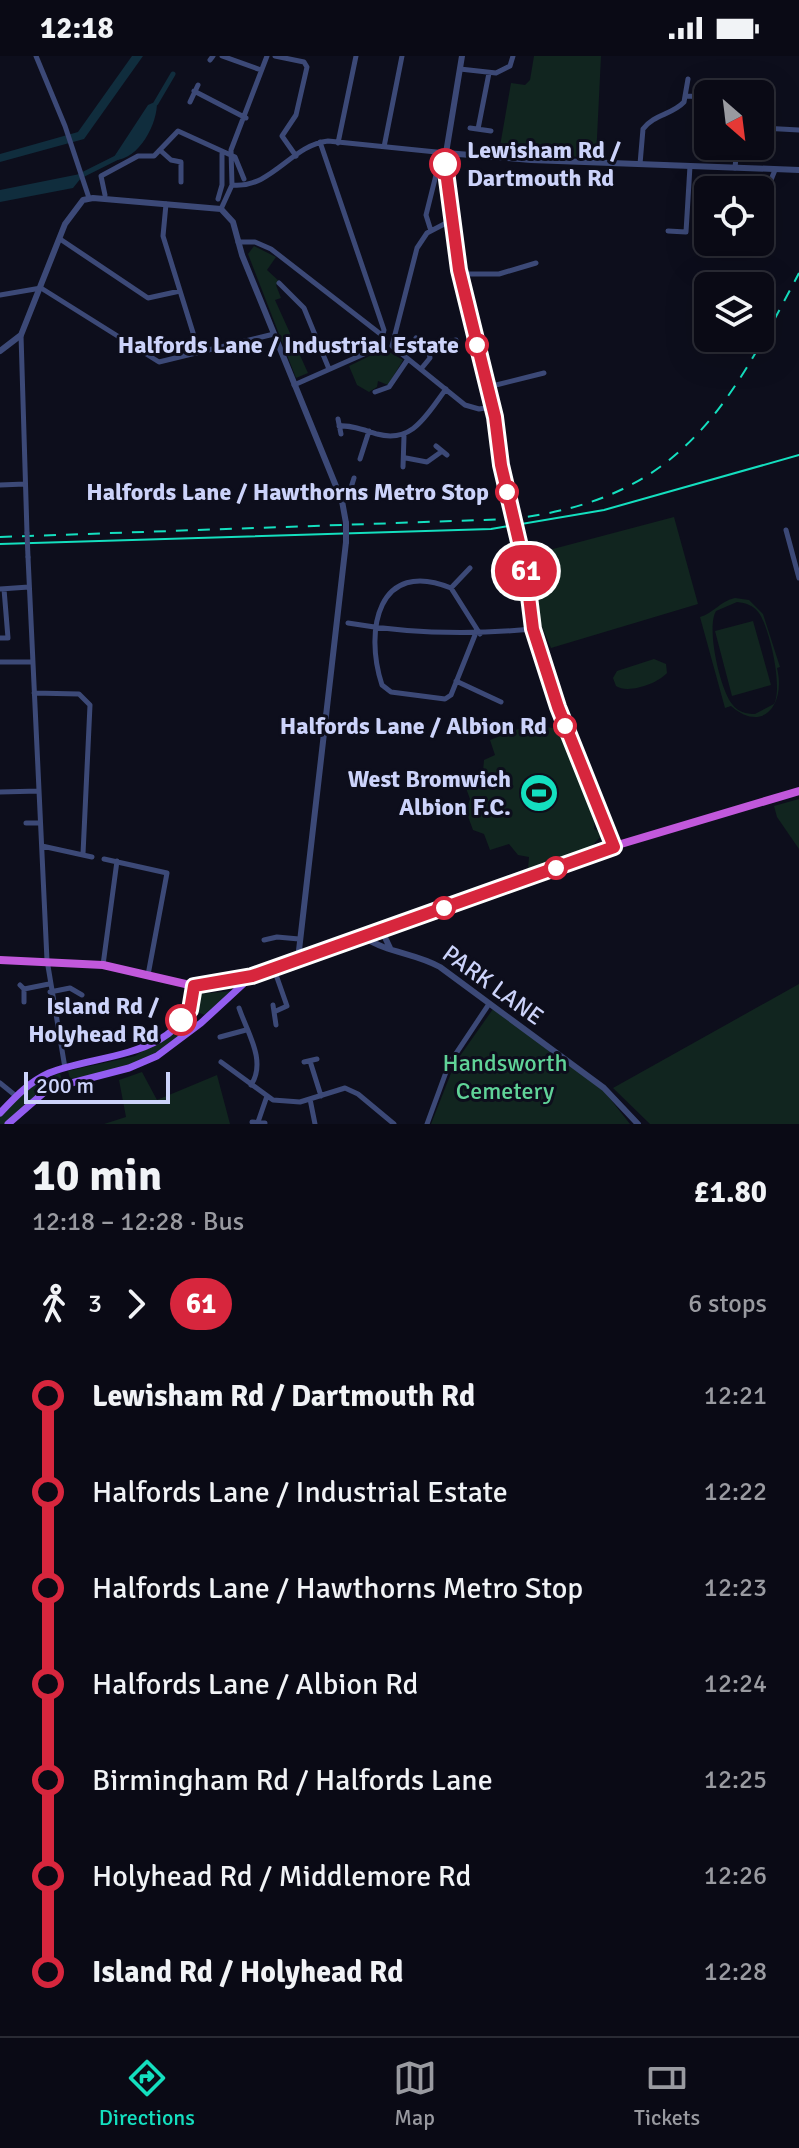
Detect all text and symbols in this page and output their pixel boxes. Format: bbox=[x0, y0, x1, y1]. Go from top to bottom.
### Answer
text: 12:18 bbox=[40, 10, 114, 47]
north arrow bbox=[694, 80, 774, 160]
map controls bbox=[694, 80, 774, 352]
place label: Lewisham Rd / Dartmouth Rd bbox=[467, 135, 621, 193]
marker: Lewisham Rd / Dartmouth Rd bbox=[430, 149, 460, 179]
button: locate bbox=[694, 176, 774, 256]
button: layers bbox=[694, 272, 774, 352]
place label: Halfords Lane / Industrial Estate bbox=[118, 330, 459, 360]
marker: Halfords Lane / Industrial Estate bbox=[466, 334, 488, 356]
place label: Halfords Lane / Hawthorns Metro Stop bbox=[86, 477, 489, 507]
marker: Halfords Lane / Hawthorns Metro Stop bbox=[496, 481, 518, 503]
line badge: 61 bbox=[490, 545, 562, 597]
text: 61 bbox=[511, 554, 541, 588]
place label: Halfords Lane / Albion Rd bbox=[280, 711, 547, 741]
marker: Halfords Lane / Albion Rd bbox=[554, 715, 576, 737]
place label: West Bromwich Albion F.C. bbox=[348, 764, 511, 822]
sports icon: West Bromwich Albion F.C. bbox=[518, 772, 560, 814]
unlabelled marker bbox=[545, 857, 567, 879]
unlabelled marker bbox=[433, 897, 455, 919]
street label: PARK LANE bbox=[437, 938, 549, 1032]
place label: Island Rd / Holyhead Rd bbox=[28, 991, 159, 1049]
marker: Island Rd / Holyhead Rd bbox=[166, 1005, 196, 1035]
park label: Handsworth Cemetery bbox=[443, 1048, 567, 1106]
scale bar bbox=[24, 1068, 170, 1104]
text: 200 m bbox=[36, 1072, 94, 1099]
text: 10 min bbox=[32, 1149, 162, 1203]
text: £1.80 bbox=[694, 1174, 767, 1211]
text: 12:18 – 12:28 · Bus bbox=[32, 1206, 244, 1238]
icon: walk bbox=[32, 1282, 76, 1326]
icon: forward bbox=[114, 1282, 158, 1326]
text: 61 bbox=[186, 1287, 216, 1321]
text: 3 bbox=[88, 1288, 102, 1320]
text: 6 stops bbox=[688, 1288, 767, 1320]
text: Lewisham Rd / Dartmouth Rd bbox=[92, 1378, 475, 1415]
text: 12:21 bbox=[704, 1380, 767, 1412]
text: Halfords Lane / Industrial Estate bbox=[92, 1474, 508, 1511]
text: 12:22 bbox=[704, 1476, 767, 1508]
text: Halfords Lane / Hawthorns Metro Stop bbox=[92, 1570, 583, 1607]
text: 12:23 bbox=[704, 1572, 767, 1604]
text: Halfords Lane / Albion Rd bbox=[92, 1666, 418, 1703]
text: 12:24 bbox=[704, 1668, 767, 1700]
text: Birmingham Rd / Halfords Lane bbox=[92, 1762, 493, 1799]
text: 12:25 bbox=[704, 1764, 767, 1796]
text: Holyhead Rd / Middlemore Rd bbox=[92, 1858, 471, 1895]
text: 12:26 bbox=[704, 1860, 767, 1892]
text: Island Rd / Holyhead Rd bbox=[92, 1954, 403, 1991]
text: 12:28 bbox=[704, 1956, 767, 1988]
tab: Directions bbox=[99, 2056, 195, 2131]
tab: Map bbox=[393, 2056, 437, 2131]
tab: Tickets bbox=[634, 2056, 700, 2131]

